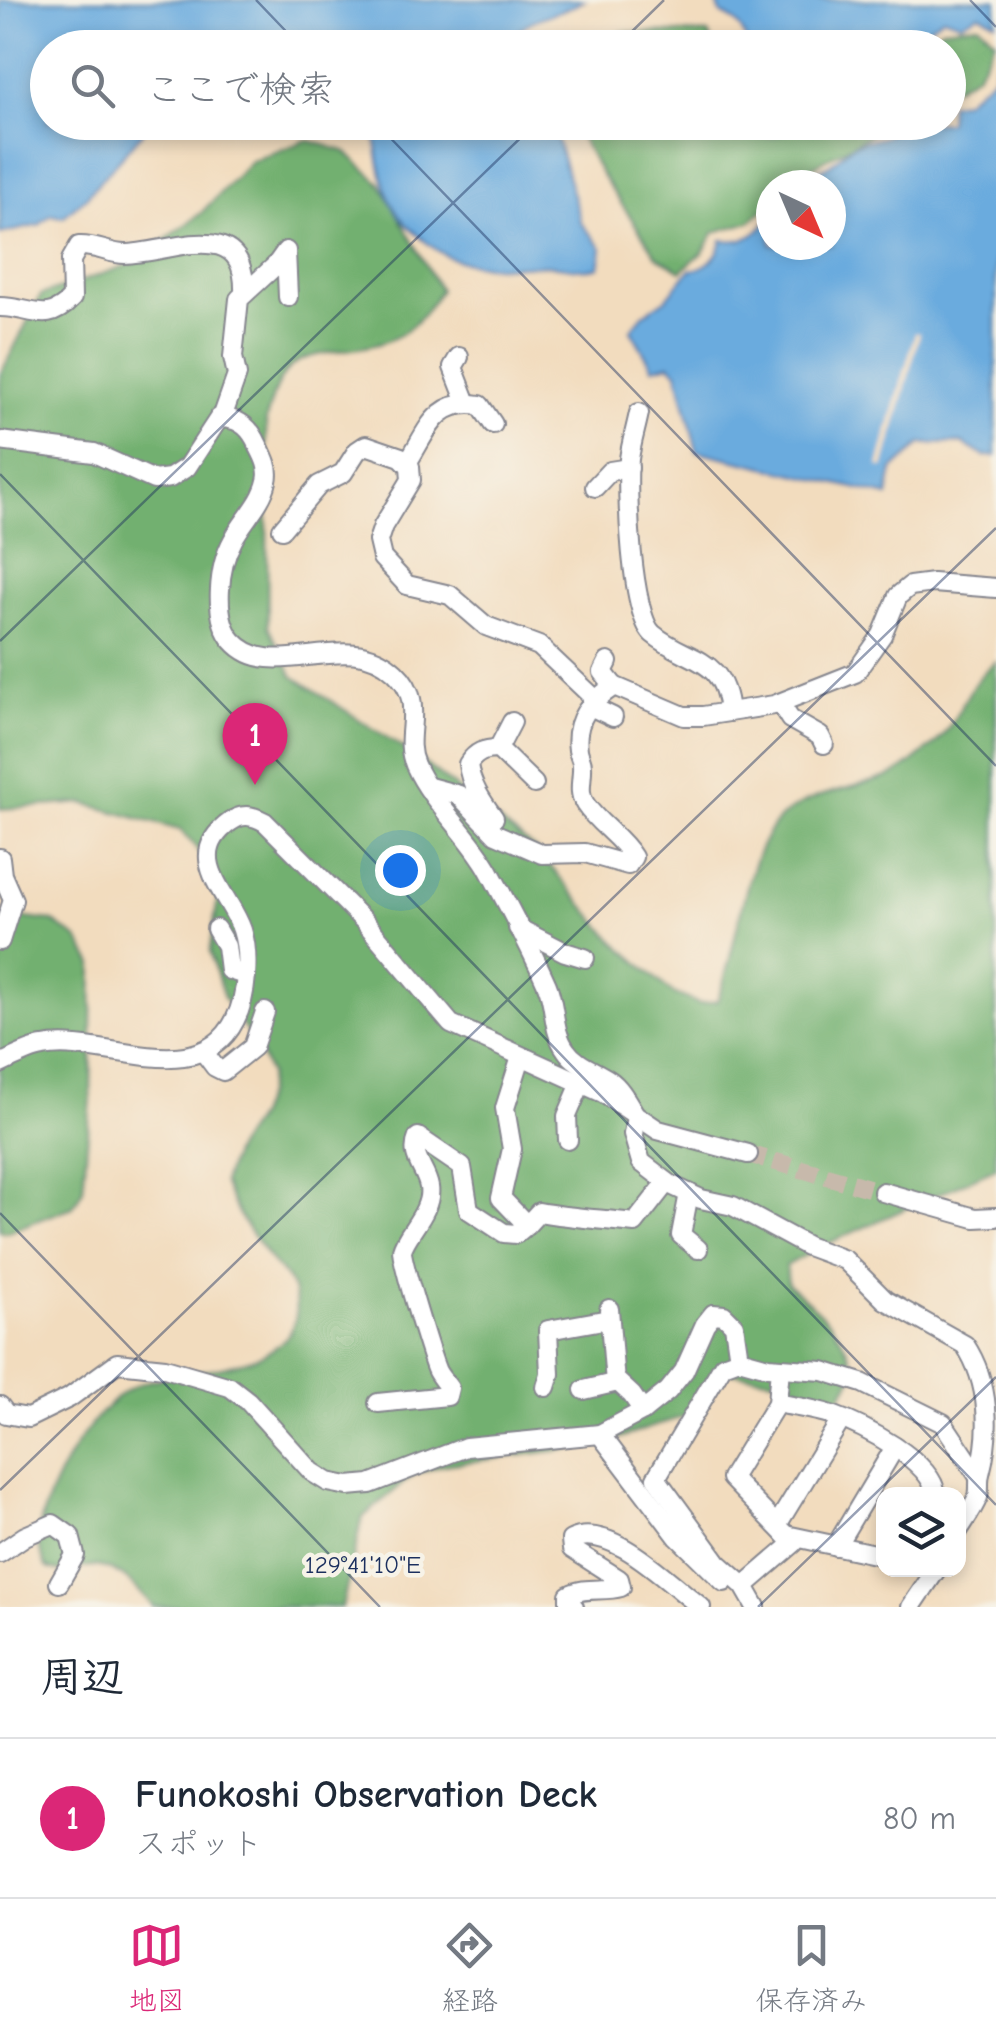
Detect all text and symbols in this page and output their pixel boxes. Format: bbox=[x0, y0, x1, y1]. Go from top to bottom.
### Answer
search box bbox=[30, 30, 966, 140]
icon: search bbox=[65, 58, 120, 113]
text: ここで検索 bbox=[145, 68, 335, 112]
north arrow bbox=[756, 170, 846, 260]
pin: 1 bbox=[222, 702, 288, 785]
your location bbox=[375, 845, 426, 896]
map controls bbox=[876, 1487, 966, 1577]
button: layers bbox=[876, 1487, 966, 1577]
text: 129°41'10"E bbox=[305, 1550, 421, 1579]
text: 周辺 bbox=[40, 1653, 124, 1702]
text: Funokoshi Observation Deck bbox=[135, 1773, 597, 1817]
text: 1 bbox=[66, 1800, 79, 1837]
text: 80 m bbox=[883, 1800, 956, 1837]
text: スポット bbox=[135, 1825, 263, 1862]
tab: 地図 bbox=[129, 1918, 185, 2018]
tab: 経路 bbox=[442, 1918, 498, 2018]
tab: 保存済み bbox=[755, 1918, 867, 2018]

